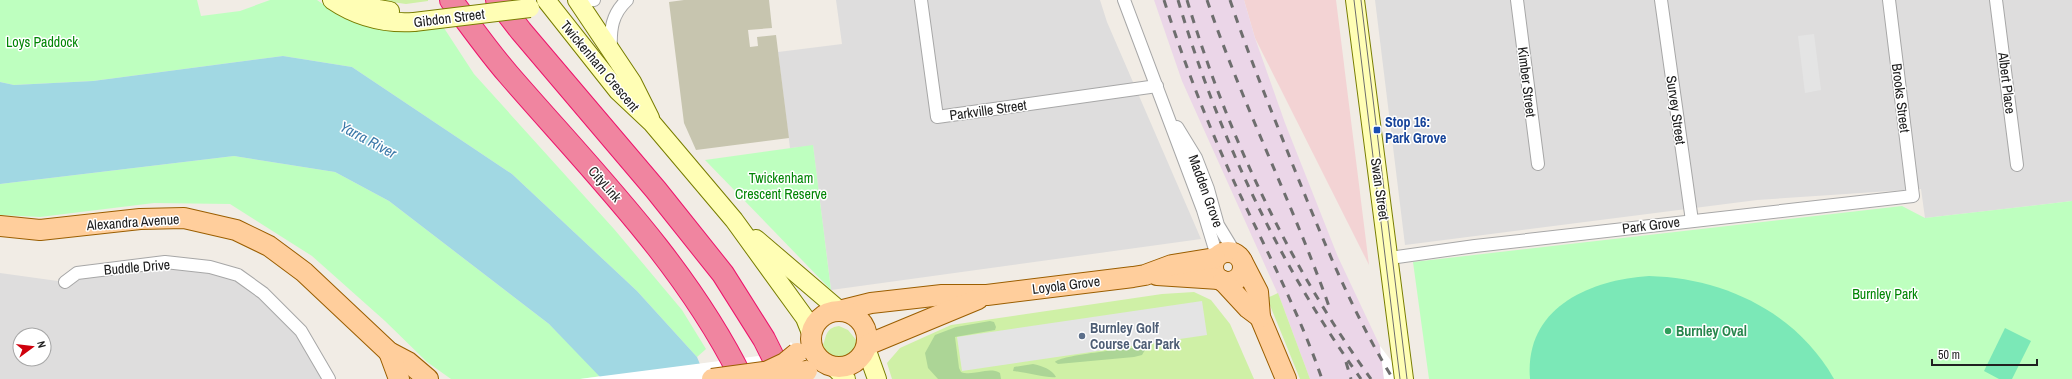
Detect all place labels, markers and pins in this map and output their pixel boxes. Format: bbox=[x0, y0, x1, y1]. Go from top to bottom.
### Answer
place label: Stop 16: Park Grove bbox=[1385, 113, 1446, 147]
marker: Stop 16: Park Grove bbox=[1372, 125, 1382, 135]
place label: Burnley Golf Course Car Park bbox=[1090, 319, 1181, 353]
place label: Burnley Oval bbox=[1676, 322, 1747, 340]
marker: Burnley Oval bbox=[1663, 326, 1673, 336]
marker: Burnley Golf Course Car Park bbox=[1077, 331, 1087, 341]

